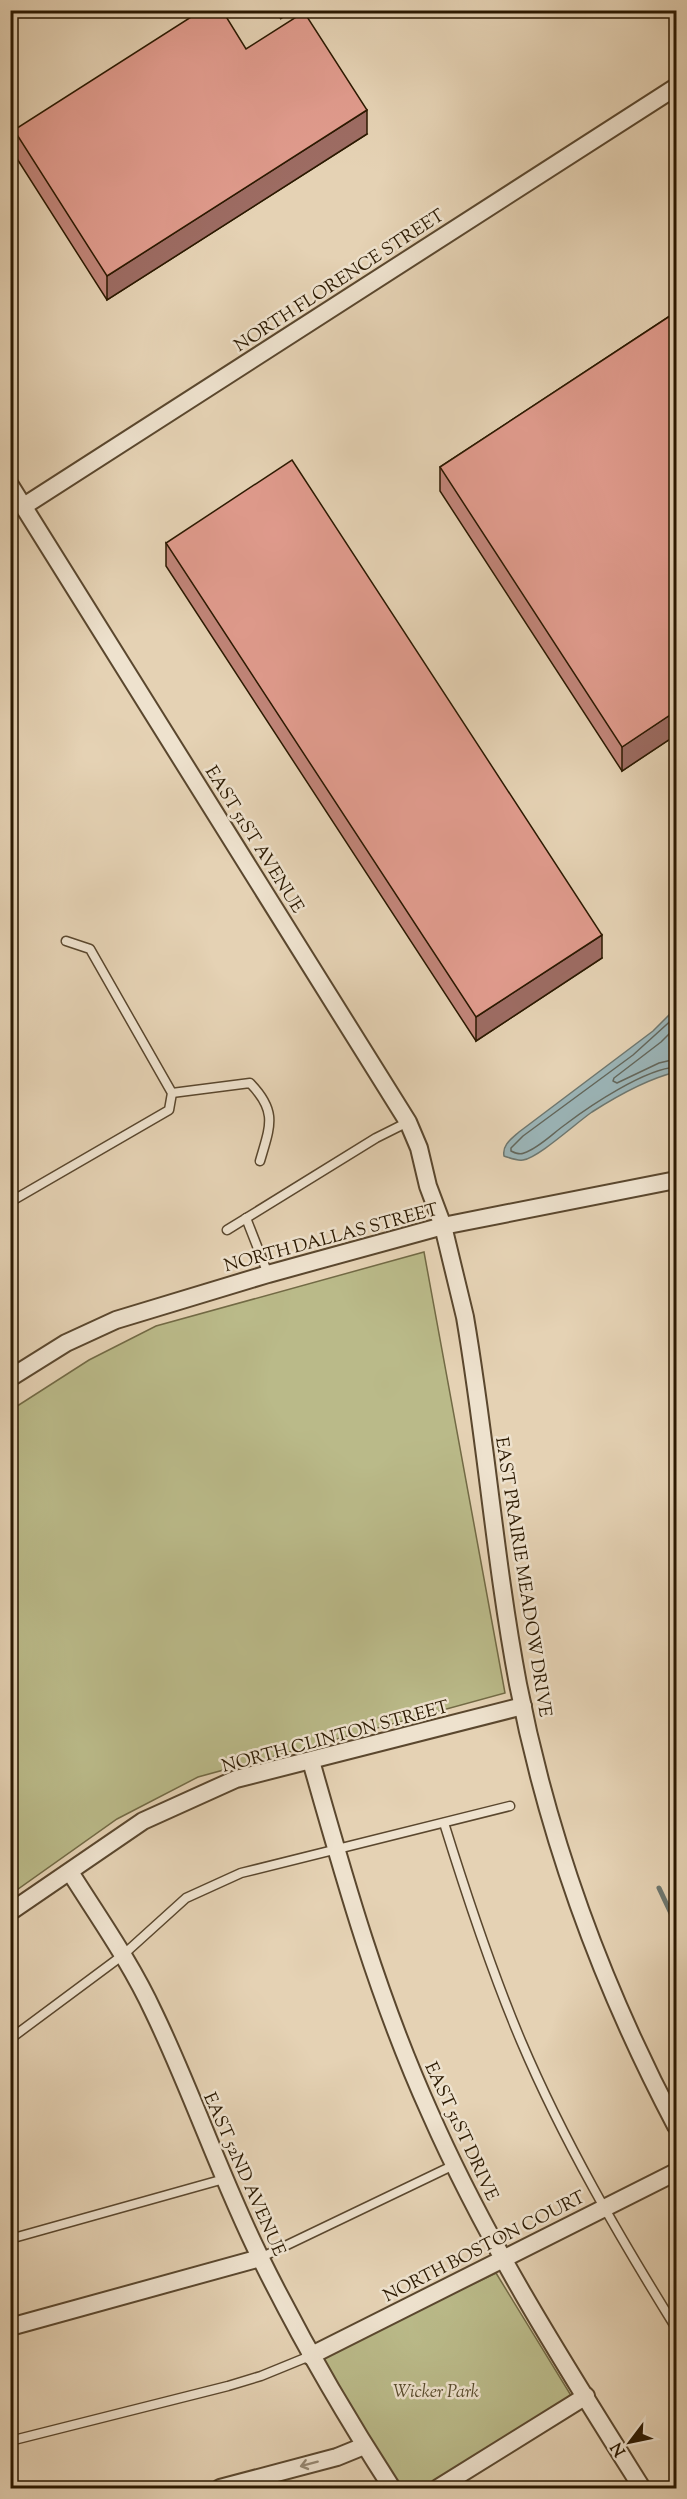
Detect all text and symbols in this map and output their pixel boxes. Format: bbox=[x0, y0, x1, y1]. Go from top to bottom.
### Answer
street label: NORTH FLORENCE STREET bbox=[230, 204, 451, 360]
street label: EAST 51ST AVENUE bbox=[197, 761, 309, 919]
street label: NORTH DALLAS STREET bbox=[221, 1198, 442, 1280]
street label: EAST PRAIRIE MEADOW DRIVE bbox=[487, 1435, 557, 1719]
street label: NORTH CLINTON STREET bbox=[219, 1695, 452, 1781]
street label: EAST 51ST DRIVE bbox=[417, 2058, 504, 2206]
street label: EAST 52ND AVENUE bbox=[195, 2089, 291, 2261]
street label: NORTH BOSTON COURT bbox=[379, 2185, 591, 2310]
park label: Wicker Park bbox=[393, 2380, 479, 2406]
north arrow bbox=[600, 2412, 660, 2472]
text: N bbox=[606, 2437, 633, 2460]
one-way arrow bbox=[300, 2459, 319, 2470]

